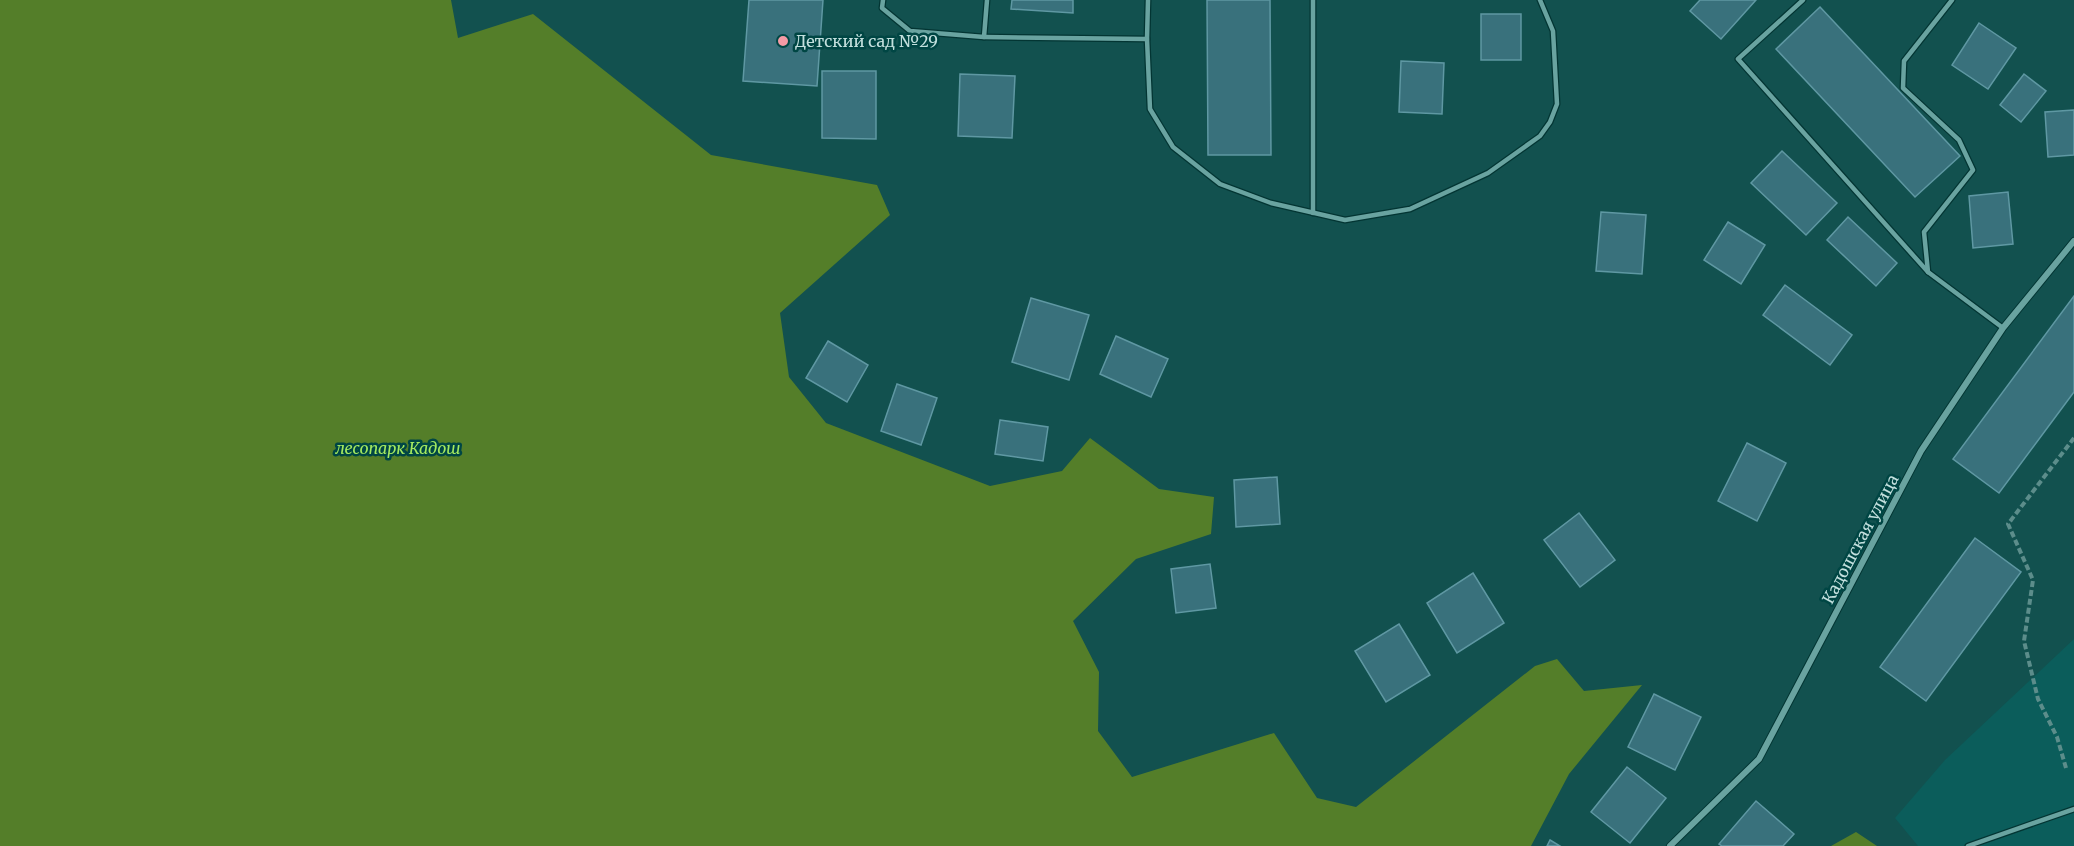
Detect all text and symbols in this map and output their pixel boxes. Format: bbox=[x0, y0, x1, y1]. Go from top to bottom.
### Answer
place label: Детский сад №29 bbox=[795, 31, 938, 51]
marker: Детский сад №29 bbox=[776, 34, 790, 48]
park label: лесопарк Кадош bbox=[334, 438, 461, 458]
street label: Кадошская улица bbox=[1818, 471, 1903, 607]

